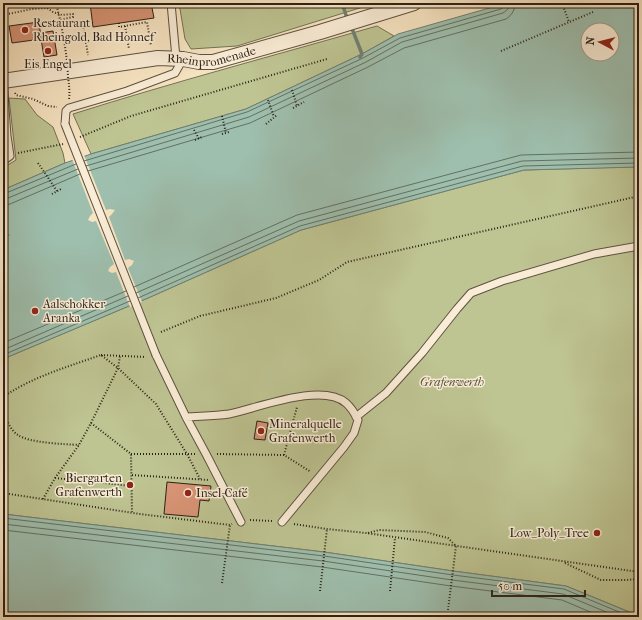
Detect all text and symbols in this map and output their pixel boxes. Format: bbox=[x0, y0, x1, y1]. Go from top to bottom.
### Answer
place label: Restaurant Rheingold, Bad Honnef bbox=[33, 16, 157, 44]
north arrow bbox=[580, 22, 620, 62]
marker: Restaurant Rheingold, Bad Honnef bbox=[20, 25, 30, 35]
text: N bbox=[584, 35, 598, 46]
street label: Rheinpromenade bbox=[167, 43, 257, 69]
marker: Eis Engel bbox=[43, 46, 53, 56]
place label: Eis Engel bbox=[24, 57, 73, 71]
place label: Aalschokker Aranka bbox=[42, 297, 106, 325]
marker: Aalschokker Aranka bbox=[30, 306, 40, 316]
park label: Grafenwerth bbox=[420, 375, 484, 389]
place label: Mineralquelle Grafenwerth bbox=[269, 417, 342, 445]
marker: Mineralquelle Grafenwerth bbox=[256, 426, 266, 436]
place label: Biergarten Grafenwerth bbox=[56, 471, 122, 499]
marker: Biergarten Grafenwerth bbox=[125, 480, 135, 490]
place label: Insel-Café bbox=[196, 486, 248, 500]
marker: Insel-Café bbox=[183, 488, 193, 498]
place label: Low_Poly_Tree bbox=[509, 526, 589, 540]
marker: Low_Poly_Tree bbox=[592, 528, 602, 538]
scale bar bbox=[492, 572, 585, 598]
text: 50 m bbox=[498, 579, 522, 593]

